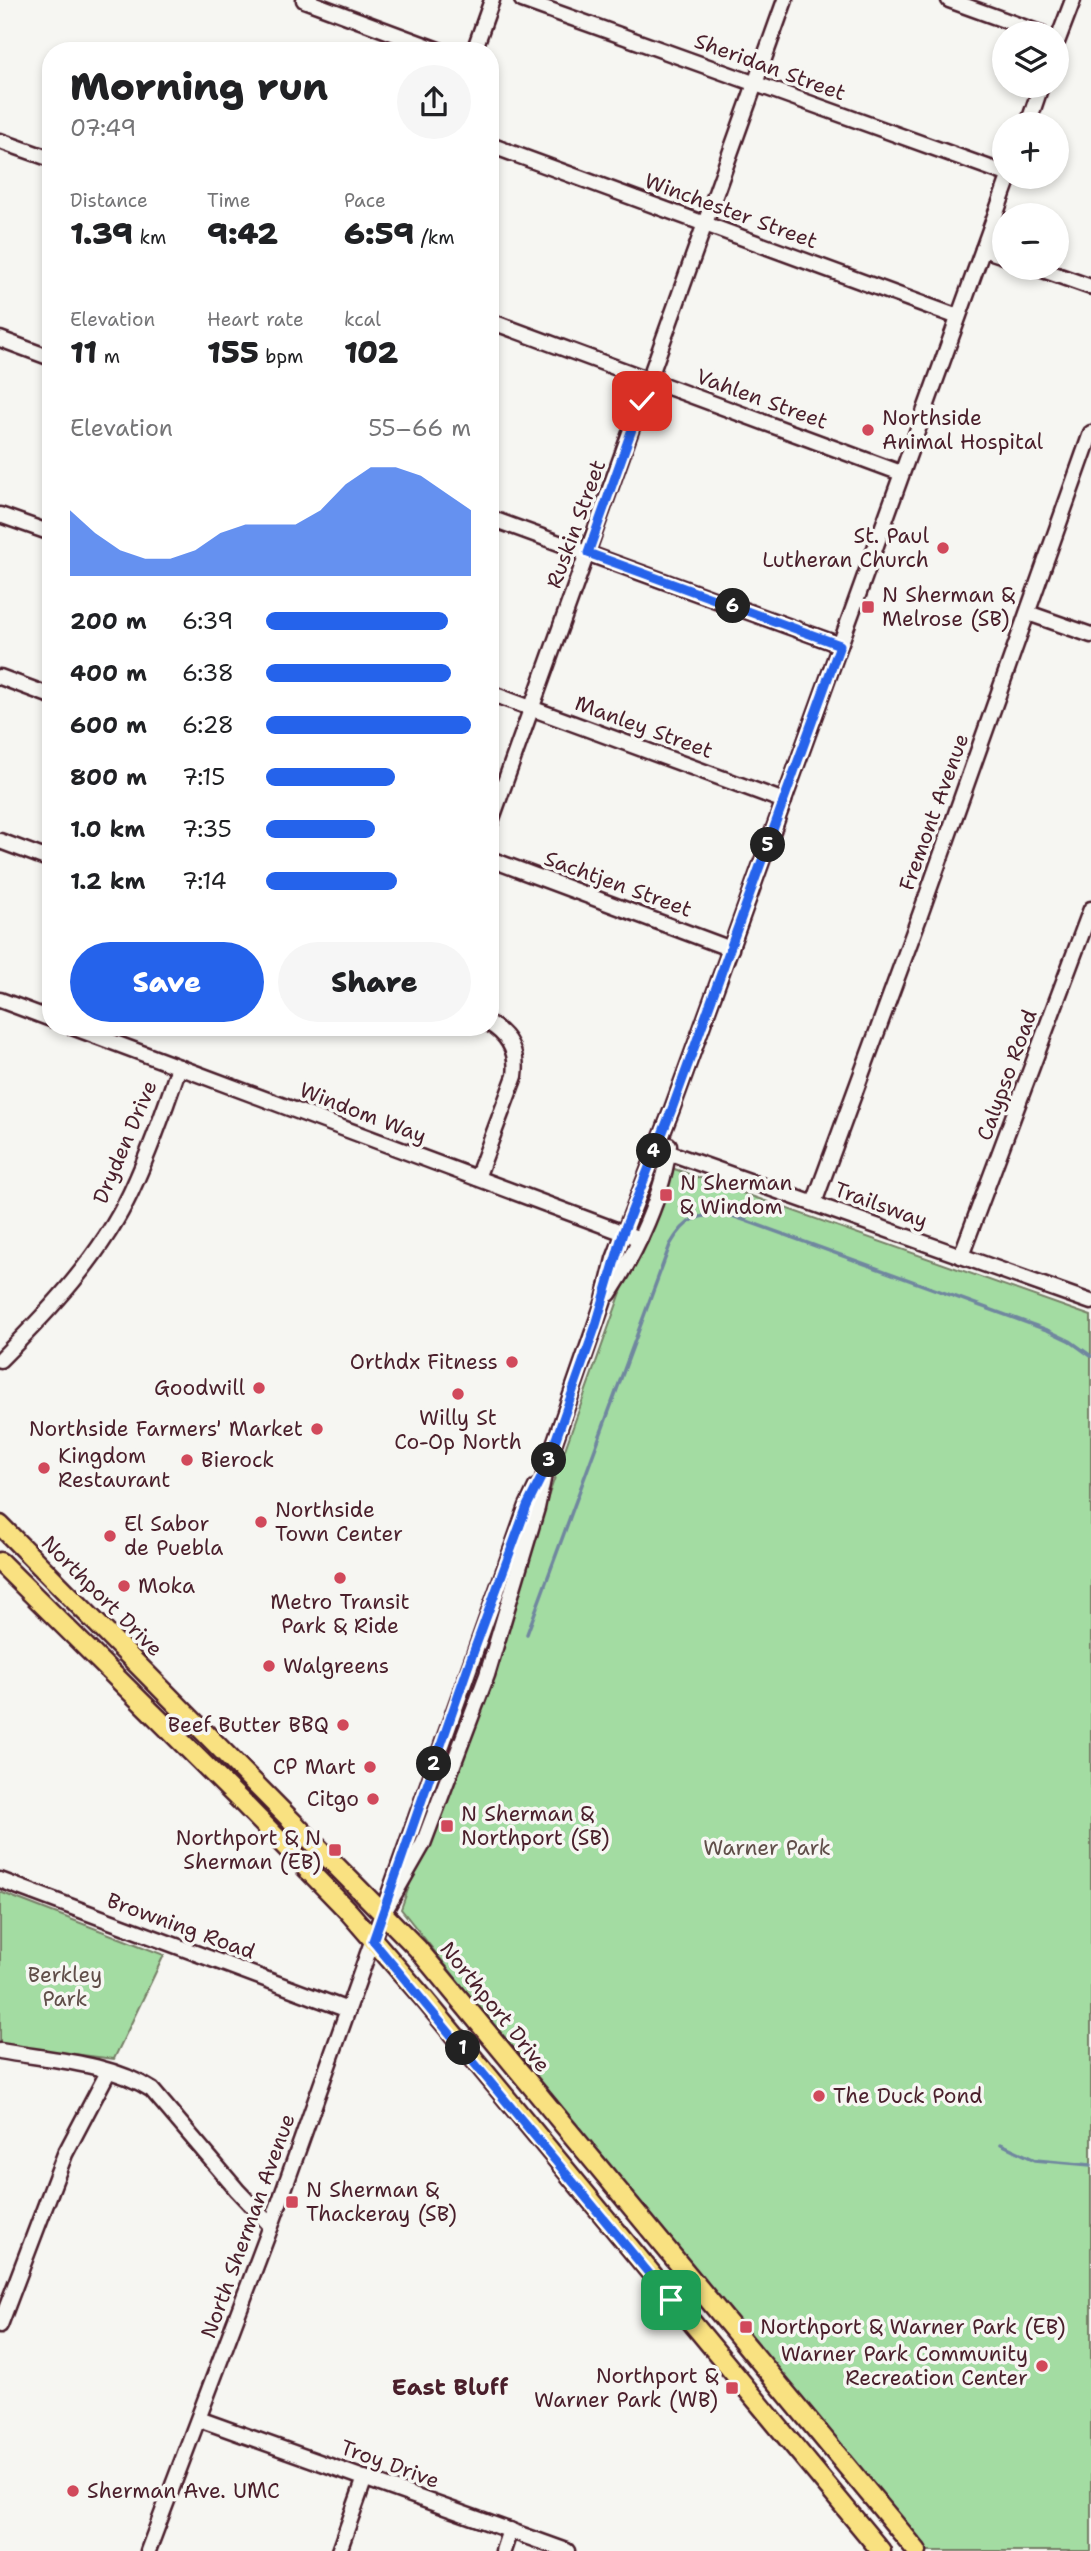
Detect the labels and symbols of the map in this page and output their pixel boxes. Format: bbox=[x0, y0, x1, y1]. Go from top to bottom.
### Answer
street label: Sheridan Street bbox=[691, 27, 849, 107]
street label: Winchester Street bbox=[641, 167, 821, 255]
street label: Vahlen Street bbox=[692, 362, 832, 436]
pin bbox=[612, 371, 672, 431]
place label: Northside Animal Hospital bbox=[882, 404, 1044, 456]
marker: Northside Animal Hospital bbox=[860, 422, 876, 438]
street label: Ruskin Street bbox=[540, 456, 612, 592]
place label: St. Paul Lutheran Church bbox=[762, 522, 930, 574]
marker: St. Paul Lutheran Church bbox=[935, 540, 951, 556]
place label: N Sherman & Melrose (SB) bbox=[882, 581, 1015, 633]
pin: 6 bbox=[716, 588, 750, 624]
marker: N Sherman & Melrose (SB) bbox=[860, 599, 876, 615]
street label: Manley Street bbox=[571, 689, 717, 765]
street label: Fremont Avenue bbox=[893, 730, 975, 894]
pin: 5 bbox=[750, 828, 786, 862]
street label: Sachtjen Street bbox=[540, 844, 696, 924]
street label: Calypso Road bbox=[970, 1005, 1044, 1145]
street label: Dryden Drive bbox=[86, 1076, 164, 1208]
street label: Windom Way bbox=[296, 1076, 430, 1150]
pin: 4 bbox=[636, 1134, 672, 1168]
place label: N Sherman & Windom bbox=[680, 1169, 792, 1221]
street label: Trailsway bbox=[830, 1175, 932, 1235]
marker: N Sherman & Windom bbox=[658, 1187, 674, 1203]
place label: Orthdx Fitness bbox=[350, 1348, 498, 1376]
marker: Orthdx Fitness bbox=[504, 1354, 520, 1370]
place label: Goodwill bbox=[154, 1374, 246, 1402]
marker: Goodwill bbox=[251, 1380, 267, 1396]
marker: Willy St Co-Op North bbox=[450, 1386, 466, 1402]
place label: Willy St Co-Op North bbox=[394, 1404, 522, 1456]
place label: Northside Farmers' Market bbox=[29, 1415, 303, 1443]
marker: Northside Farmers' Market bbox=[309, 1421, 325, 1437]
place label: Kingdom Restaurant bbox=[58, 1442, 170, 1494]
pin: 3 bbox=[532, 1442, 566, 1478]
place label: Bierock bbox=[201, 1446, 274, 1474]
marker: Bierock bbox=[179, 1452, 195, 1468]
marker: Kingdom Restaurant bbox=[36, 1460, 52, 1476]
place label: Northside Town Center bbox=[275, 1496, 403, 1548]
place label: El Sabor de Puebla bbox=[124, 1510, 223, 1562]
marker: Northside Town Center bbox=[253, 1514, 269, 1530]
marker: El Sabor de Puebla bbox=[102, 1528, 118, 1544]
street label: Northport Drive bbox=[35, 1529, 169, 1663]
marker: Metro Transit Park & Ride bbox=[332, 1570, 348, 1586]
place label: Moka bbox=[138, 1572, 195, 1600]
marker: Moka bbox=[116, 1578, 132, 1594]
place label: Metro Transit Park & Ride bbox=[270, 1588, 410, 1640]
place label: Walgreens bbox=[283, 1652, 389, 1680]
marker: Walgreens bbox=[261, 1658, 277, 1674]
place label: Beef Butter BBQ bbox=[168, 1711, 329, 1739]
marker: Beef Butter BBQ bbox=[335, 1717, 351, 1733]
pin: 2 bbox=[416, 1746, 452, 1782]
place label: CP Mart bbox=[273, 1753, 356, 1781]
marker: CP Mart bbox=[362, 1759, 378, 1775]
place label: Citgo bbox=[307, 1785, 359, 1813]
marker: Citgo bbox=[365, 1791, 381, 1807]
place label: N Sherman & Northport (SB) bbox=[461, 1800, 610, 1852]
marker: N Sherman & Northport (SB) bbox=[439, 1818, 455, 1834]
place label: Northport & N Sherman (EB) bbox=[176, 1824, 321, 1876]
park label: Warner Park bbox=[703, 1834, 831, 1862]
marker: Northport & N Sherman (EB) bbox=[327, 1842, 343, 1858]
street label: Browning Road bbox=[103, 1886, 259, 1966]
street label: Northport Drive bbox=[434, 1936, 556, 2078]
park label: Berkley Park bbox=[28, 1961, 102, 2013]
pin: 1 bbox=[446, 2030, 480, 2066]
place label: The Duck Pond bbox=[833, 2082, 983, 2110]
marker: The Duck Pond bbox=[811, 2088, 827, 2104]
street label: North Sherman Avenue bbox=[194, 2110, 302, 2342]
place label: N Sherman & Thackeray (SB) bbox=[306, 2176, 457, 2228]
marker: N Sherman & Thackeray (SB) bbox=[284, 2194, 300, 2210]
pin bbox=[641, 2270, 701, 2330]
place label: Northport & Warner Park (EB) bbox=[760, 2313, 1066, 2341]
marker: Northport & Warner Park (EB) bbox=[738, 2319, 754, 2335]
place label: Warner Park Community Recreation Center bbox=[781, 2340, 1028, 2392]
marker: Warner Park Community Recreation Center bbox=[1034, 2358, 1050, 2374]
place label: Northport & Warner Park (WB) bbox=[534, 2362, 719, 2414]
district label: East Bluff bbox=[392, 2372, 509, 2402]
marker: Northport & Warner Park (WB) bbox=[724, 2380, 740, 2396]
street label: Troy Drive bbox=[337, 2433, 443, 2495]
place label: Sherman Ave. UMC bbox=[87, 2477, 280, 2505]
marker: Sherman Ave. UMC bbox=[65, 2483, 81, 2499]

